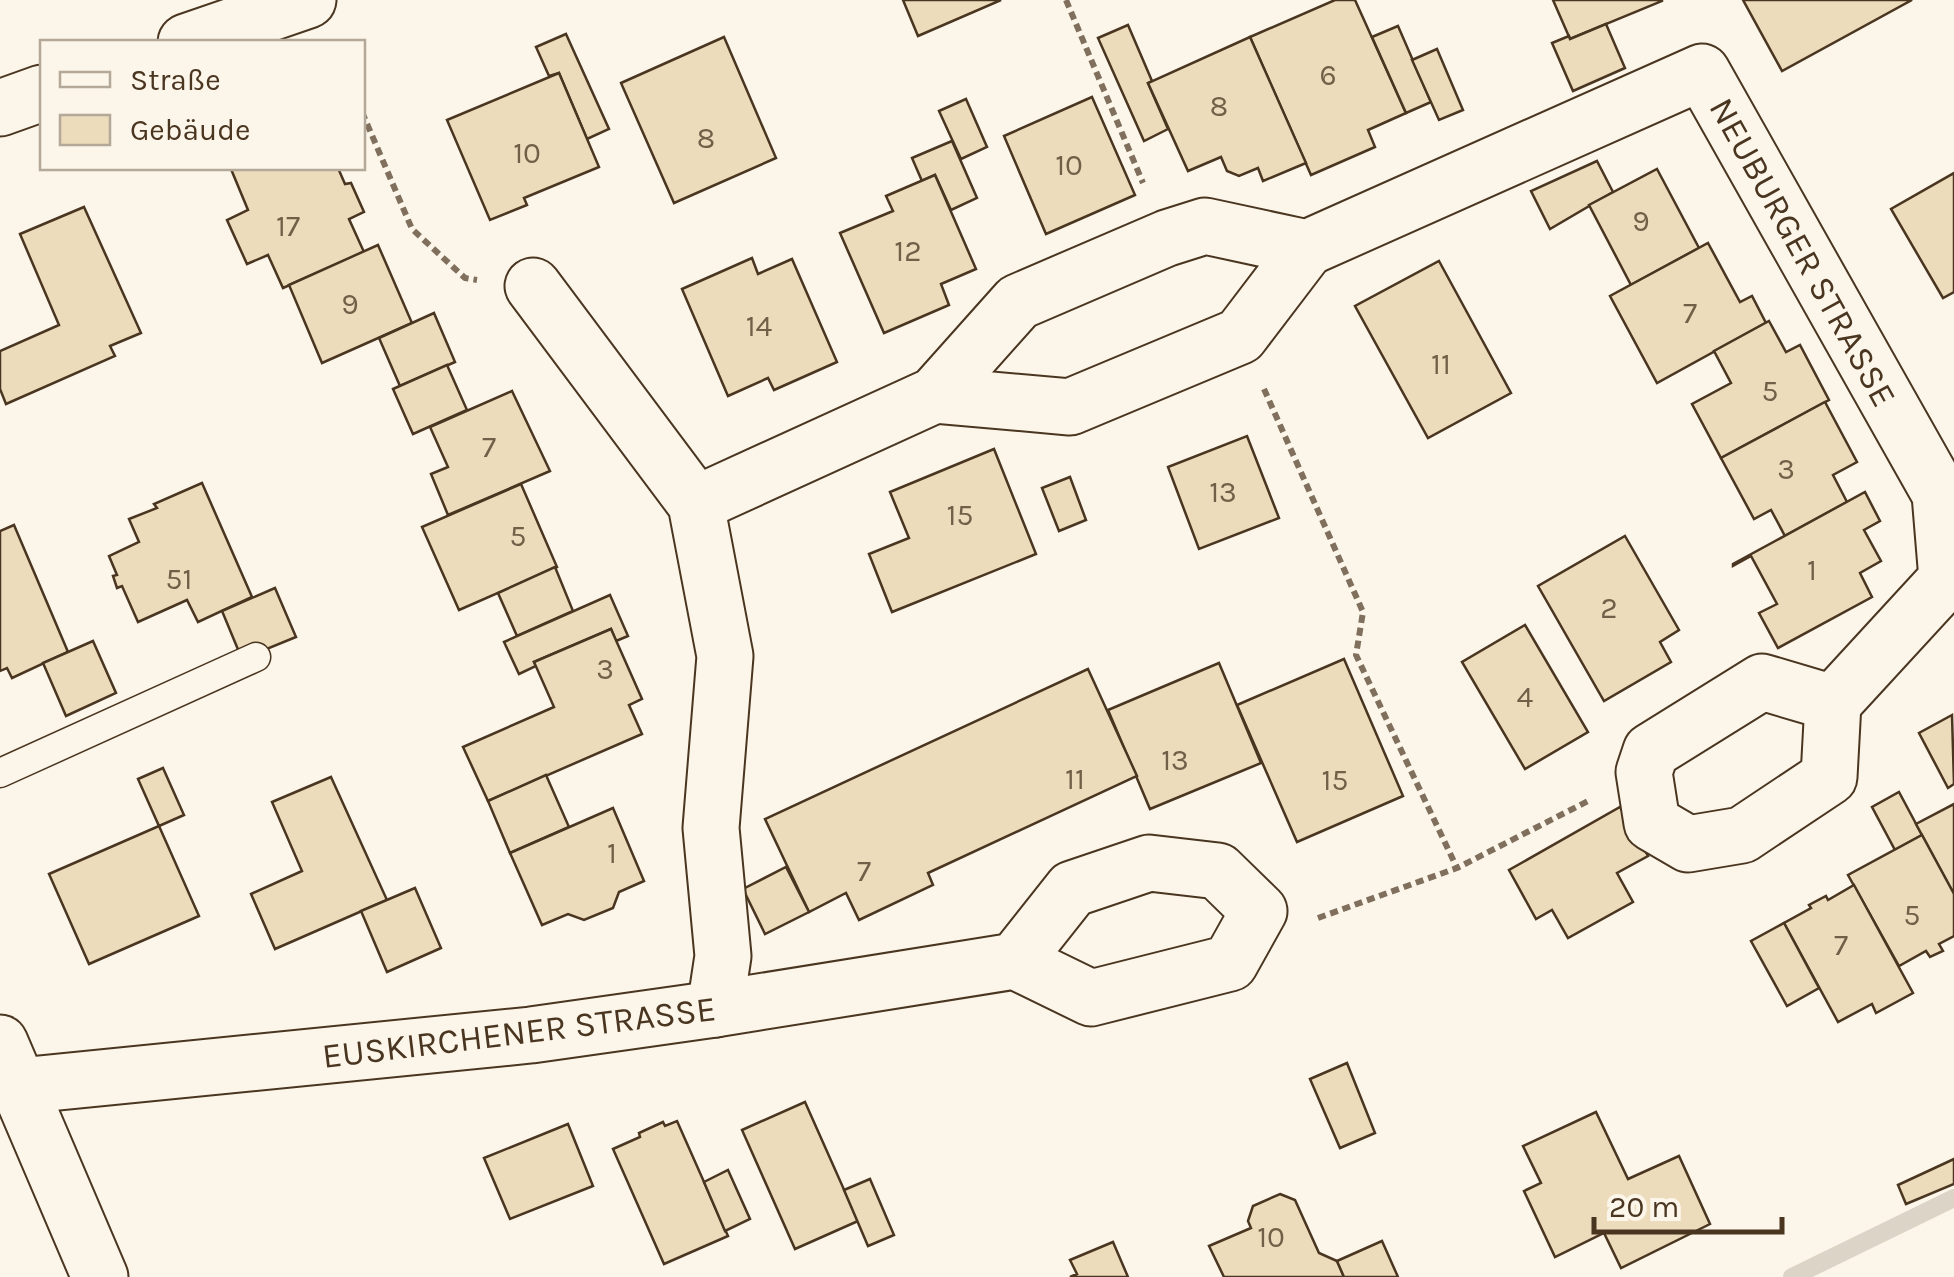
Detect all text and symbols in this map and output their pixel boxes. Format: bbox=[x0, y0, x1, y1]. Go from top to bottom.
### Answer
legend bbox=[40, 40, 365, 170]
house number: 6 bbox=[1319, 57, 1337, 93]
text: Straße bbox=[130, 62, 221, 98]
house number: 8 bbox=[1210, 88, 1228, 124]
street label: NEUBURGER STRASSE bbox=[1701, 91, 1905, 414]
text: Gebäude bbox=[130, 112, 250, 148]
house number: 8 bbox=[697, 120, 715, 156]
house number: 10 bbox=[513, 135, 541, 171]
house number: 10 bbox=[1055, 147, 1083, 183]
house number: 9 bbox=[1632, 203, 1650, 239]
house number: 17 bbox=[276, 208, 300, 244]
house number: 12 bbox=[894, 233, 922, 269]
house number: 9 bbox=[341, 286, 359, 322]
house number: 7 bbox=[1683, 295, 1697, 331]
house number: 14 bbox=[746, 308, 773, 344]
house number: 11 bbox=[1431, 346, 1451, 382]
house number: 5 bbox=[1762, 373, 1778, 409]
house number: 7 bbox=[482, 429, 496, 465]
house number: 3 bbox=[1777, 451, 1795, 487]
house number: 13 bbox=[1209, 474, 1237, 510]
house number: 15 bbox=[947, 497, 973, 533]
house number: 5 bbox=[510, 518, 526, 554]
house number: 1 bbox=[1807, 552, 1817, 588]
house number: 51 bbox=[166, 561, 192, 597]
house number: 2 bbox=[1600, 590, 1618, 626]
house number: 3 bbox=[596, 651, 614, 687]
house number: 4 bbox=[1517, 679, 1534, 715]
house number: 13 bbox=[1161, 742, 1189, 778]
house number: 11 bbox=[1065, 761, 1085, 797]
house number: 15 bbox=[1322, 762, 1348, 798]
house number: 1 bbox=[607, 835, 617, 871]
house number: 7 bbox=[857, 853, 871, 889]
house number: 5 bbox=[1904, 897, 1920, 933]
house number: 7 bbox=[1834, 927, 1848, 963]
street label: EUSKIRCHENER STRASSE bbox=[320, 988, 718, 1077]
scale bar bbox=[1594, 1172, 1782, 1234]
text: 20 m bbox=[1609, 1189, 1679, 1225]
house number: 10 bbox=[1257, 1219, 1285, 1255]

